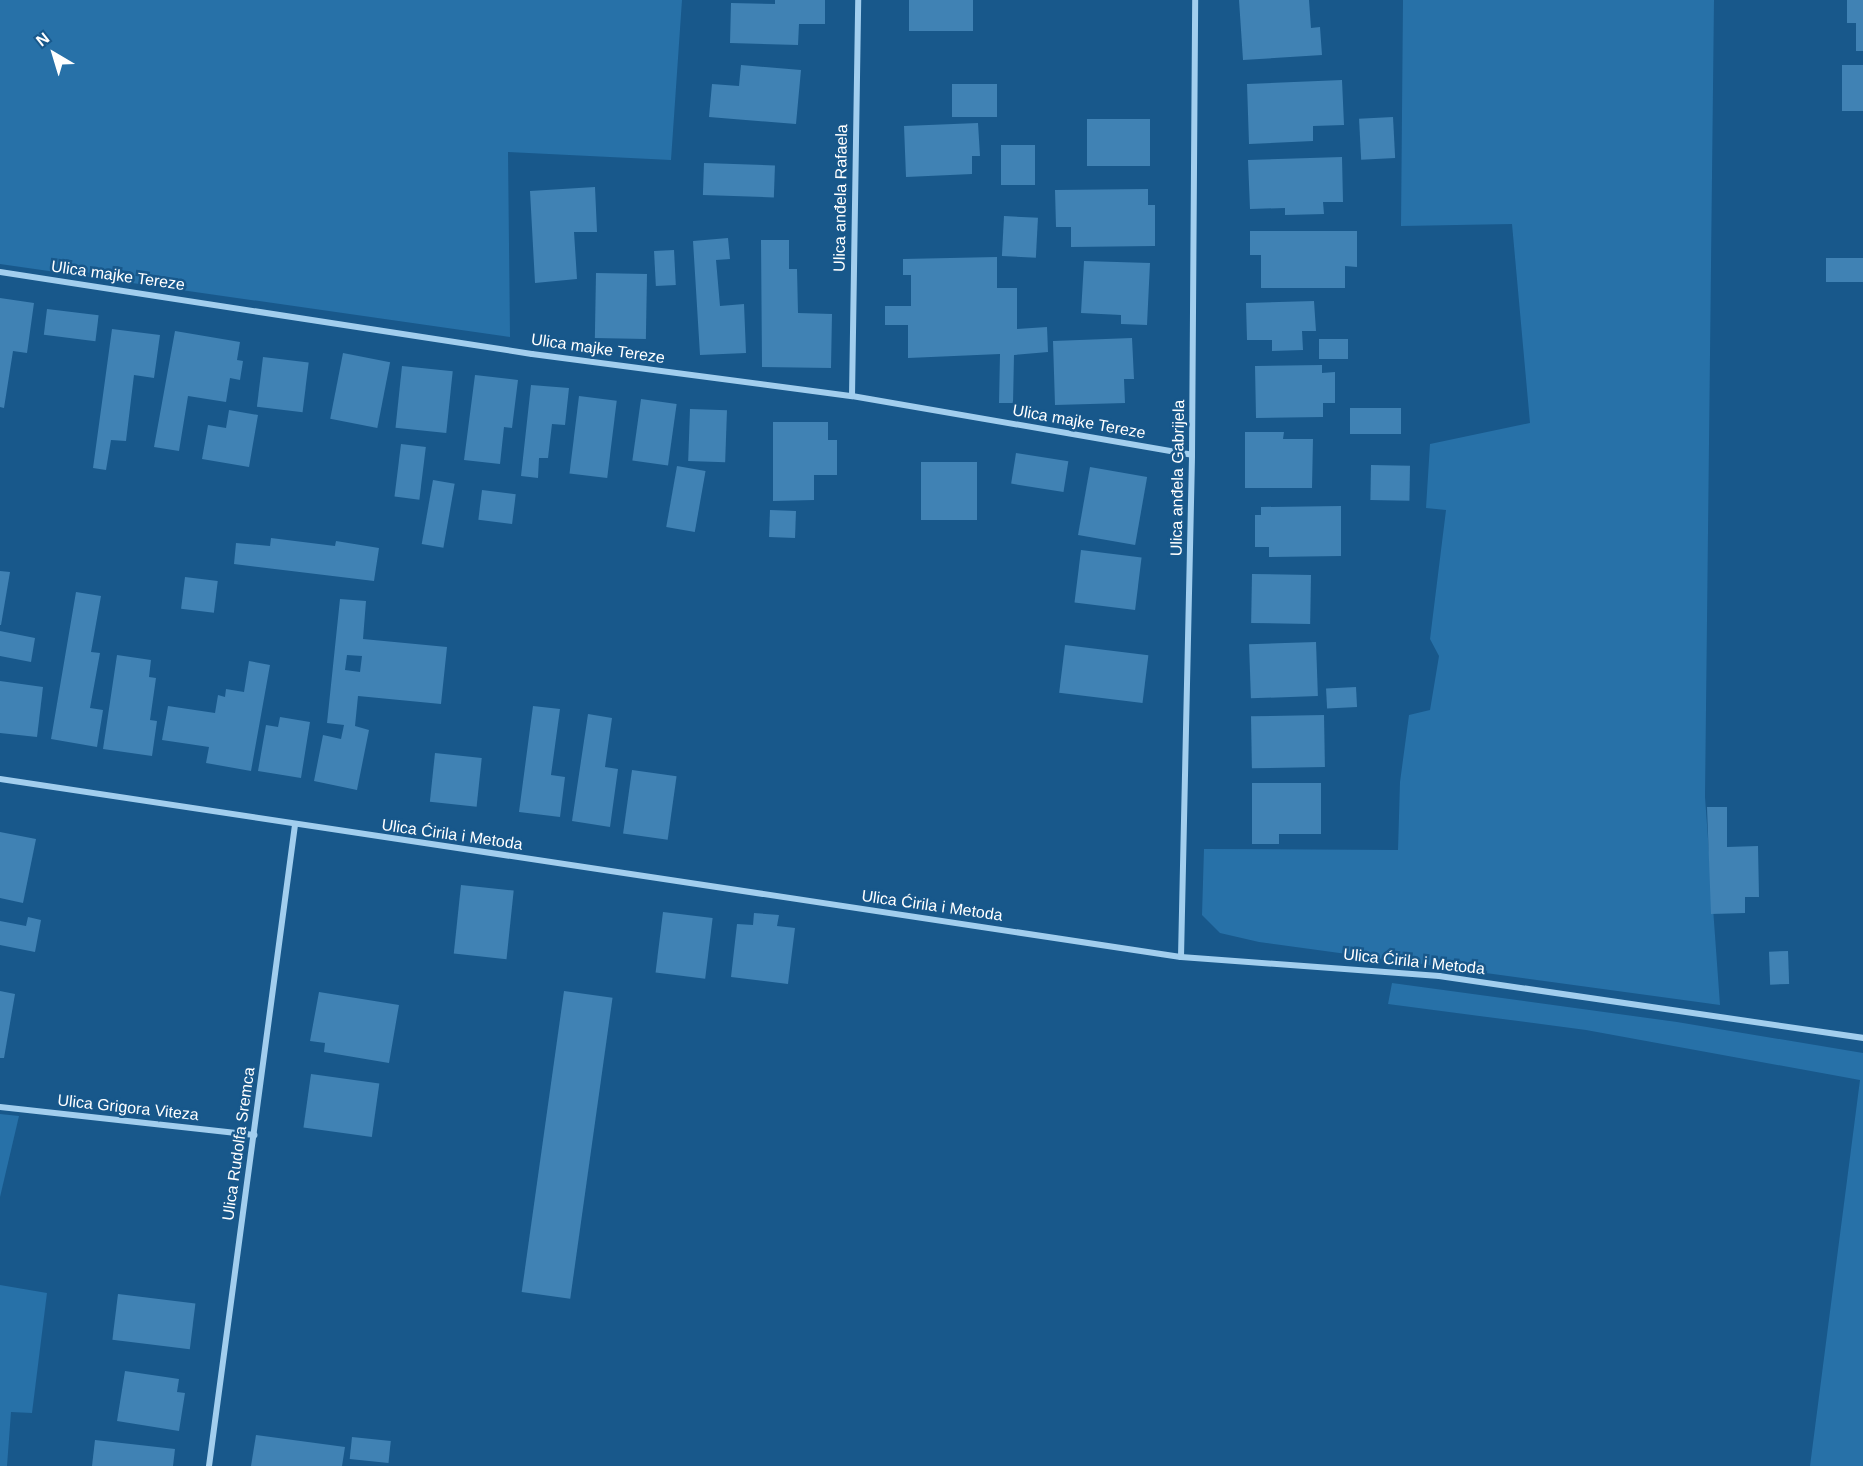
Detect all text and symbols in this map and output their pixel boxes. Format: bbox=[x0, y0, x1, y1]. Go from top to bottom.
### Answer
north arrow bbox=[24, 24, 84, 84]
text: N bbox=[33, 29, 52, 50]
street label: Ulica anđela Rafaela bbox=[830, 124, 852, 272]
street label: Ulica majke Tereze bbox=[50, 257, 186, 295]
street label: Ulica majke Tereze bbox=[530, 330, 666, 368]
street label: Ulica anđela Gabrijela bbox=[1167, 400, 1189, 556]
street label: Ulica majke Tereze bbox=[1011, 401, 1147, 443]
street label: Ulica Ćirila i Metoda bbox=[380, 816, 524, 854]
street label: Ulica Ćirila i Metoda bbox=[860, 887, 1004, 925]
street label: Ulica Ćirila i Metoda bbox=[1342, 945, 1486, 979]
street label: Ulica Rudolfa Sremca bbox=[219, 1066, 259, 1222]
street label: Ulica Grigora Viteza bbox=[56, 1091, 200, 1125]

